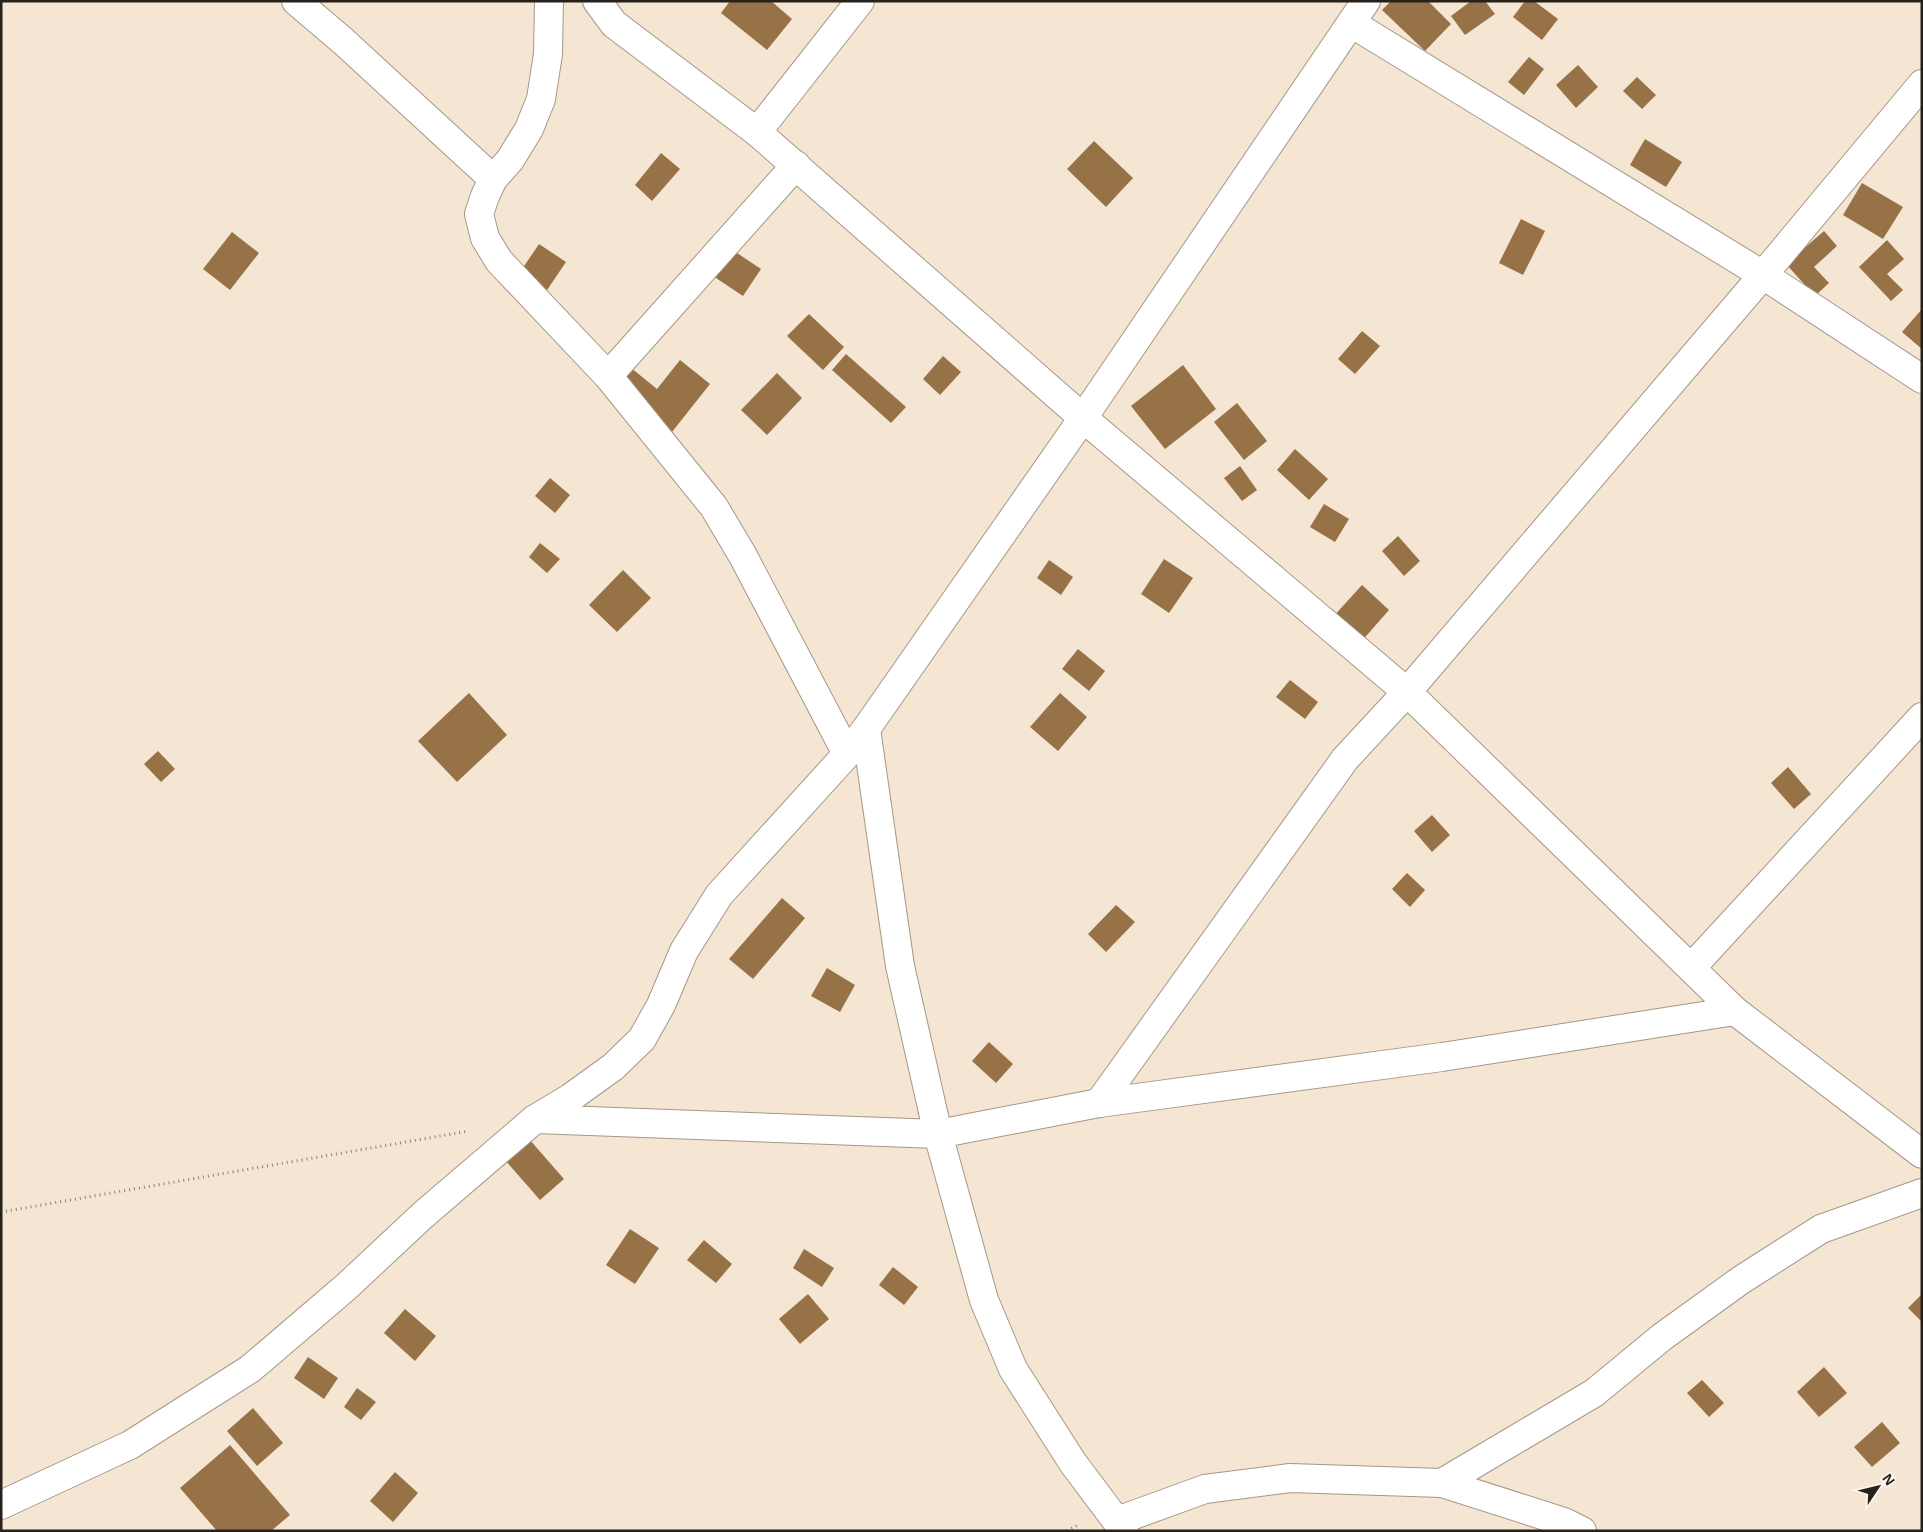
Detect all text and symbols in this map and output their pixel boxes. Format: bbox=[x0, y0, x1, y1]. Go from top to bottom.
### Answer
north arrow bbox=[1853, 1462, 1903, 1512]
text: N bbox=[1879, 1471, 1898, 1488]

